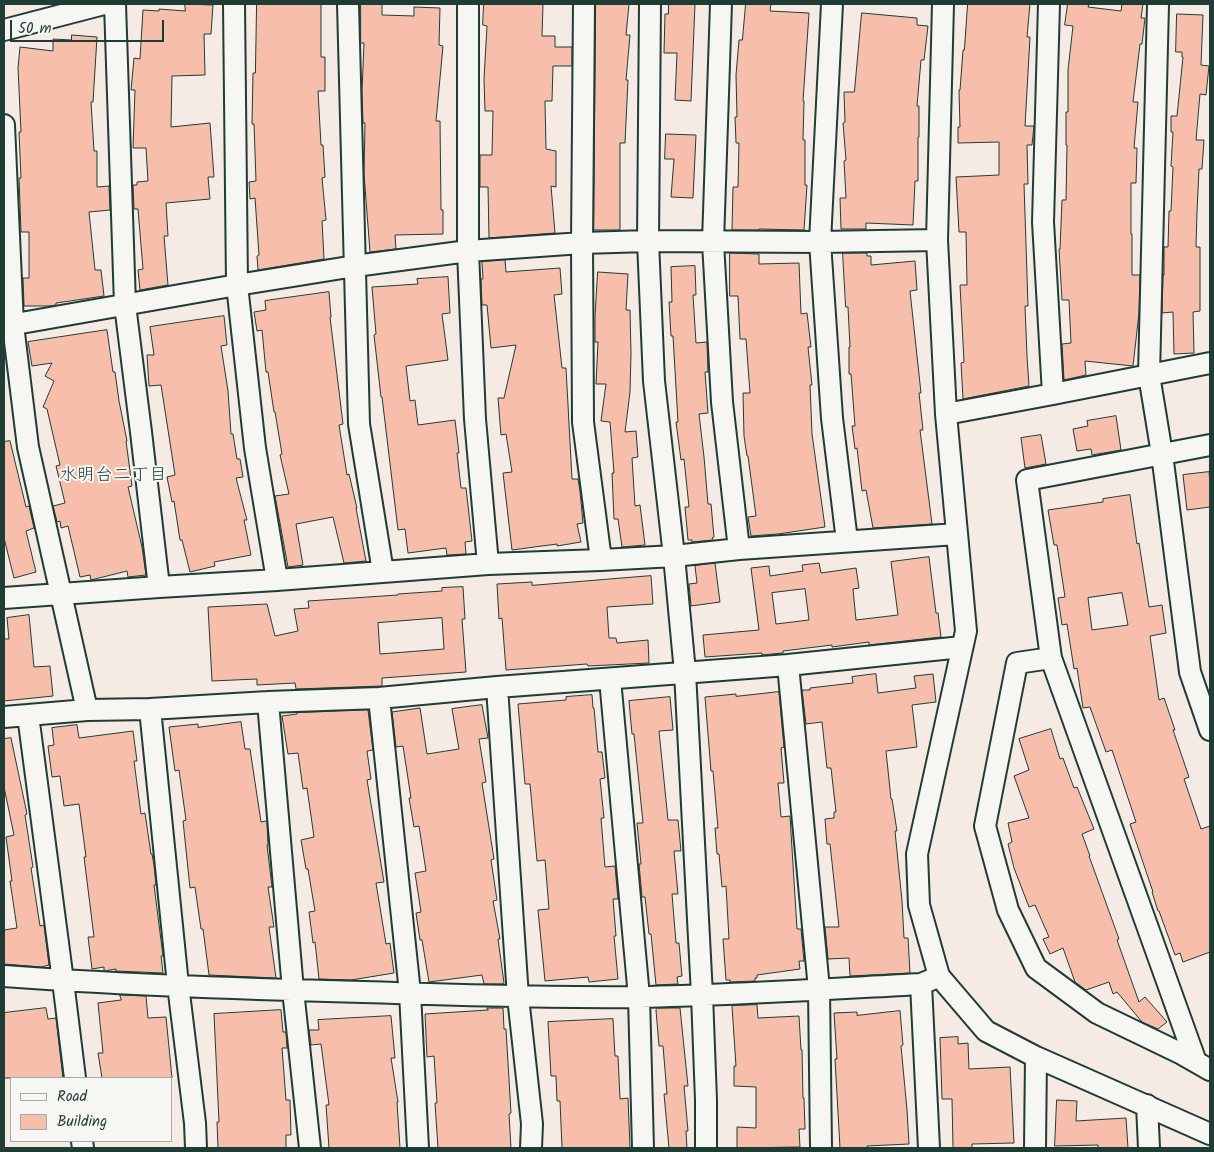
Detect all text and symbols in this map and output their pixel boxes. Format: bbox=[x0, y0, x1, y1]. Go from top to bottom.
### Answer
scale bar bbox=[12, 10, 166, 42]
text: 50 m bbox=[18, 17, 52, 41]
district label: 水明台二丁目 bbox=[59, 466, 167, 488]
legend bbox=[10, 1077, 172, 1142]
text: Road bbox=[57, 1085, 87, 1109]
text: Building bbox=[57, 1110, 107, 1134]

